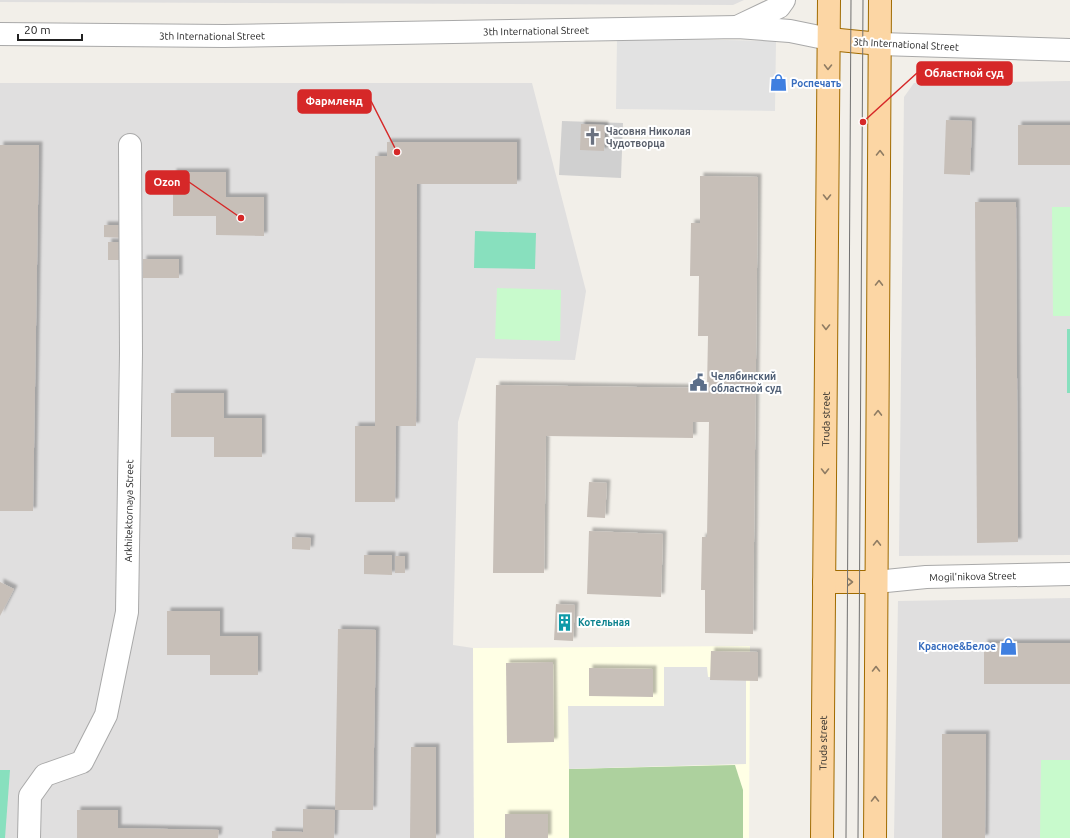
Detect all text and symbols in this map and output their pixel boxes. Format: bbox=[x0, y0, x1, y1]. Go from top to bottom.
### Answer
scale bar bbox=[18, 16, 82, 42]
text: 20 m bbox=[24, 23, 51, 36]
street label: 3th International Street bbox=[483, 25, 589, 37]
street label: 3th International Street bbox=[159, 30, 265, 42]
street label: 3th International Street bbox=[853, 36, 959, 53]
callout: Областной суд bbox=[917, 62, 1012, 85]
one-way arrow bbox=[824, 64, 833, 70]
text: Областной суд bbox=[924, 67, 1004, 79]
shop icon: Роспечать bbox=[768, 73, 788, 93]
place label: Роспечать bbox=[791, 78, 842, 89]
callout: Фармленд bbox=[298, 90, 371, 113]
text: Фармленд bbox=[305, 95, 363, 107]
place label: Часовня Николая Чудотворца bbox=[606, 126, 691, 149]
church icon: Часовня Николая Чудотворца bbox=[583, 127, 603, 147]
one-way arrow bbox=[876, 150, 884, 156]
callout: Ozon bbox=[146, 171, 189, 194]
text: Ozon bbox=[154, 176, 180, 188]
one-way arrow bbox=[823, 194, 831, 200]
one-way arrow bbox=[875, 280, 883, 286]
one-way arrow bbox=[822, 324, 830, 330]
place label: Челябинский областной суд bbox=[711, 371, 782, 394]
public building icon: Челябинский областной суд bbox=[688, 372, 708, 392]
street label: Truda street bbox=[820, 391, 832, 447]
one-way arrow bbox=[874, 410, 882, 416]
street label: Arkhitektornaya Street bbox=[123, 459, 135, 562]
one-way arrow bbox=[821, 468, 829, 474]
one-way arrow bbox=[872, 540, 881, 546]
street label: Mogil'nikova Street bbox=[929, 570, 1016, 583]
one-way arrow bbox=[847, 578, 853, 586]
building icon: Котельная bbox=[555, 612, 575, 632]
place label: Котельная bbox=[578, 617, 630, 628]
shop icon: Красное&Белое bbox=[999, 636, 1019, 656]
place label: Красное&Белое bbox=[918, 641, 996, 652]
one-way arrow bbox=[872, 666, 880, 672]
street label: Truda street bbox=[818, 715, 829, 771]
one-way arrow bbox=[871, 796, 879, 802]

